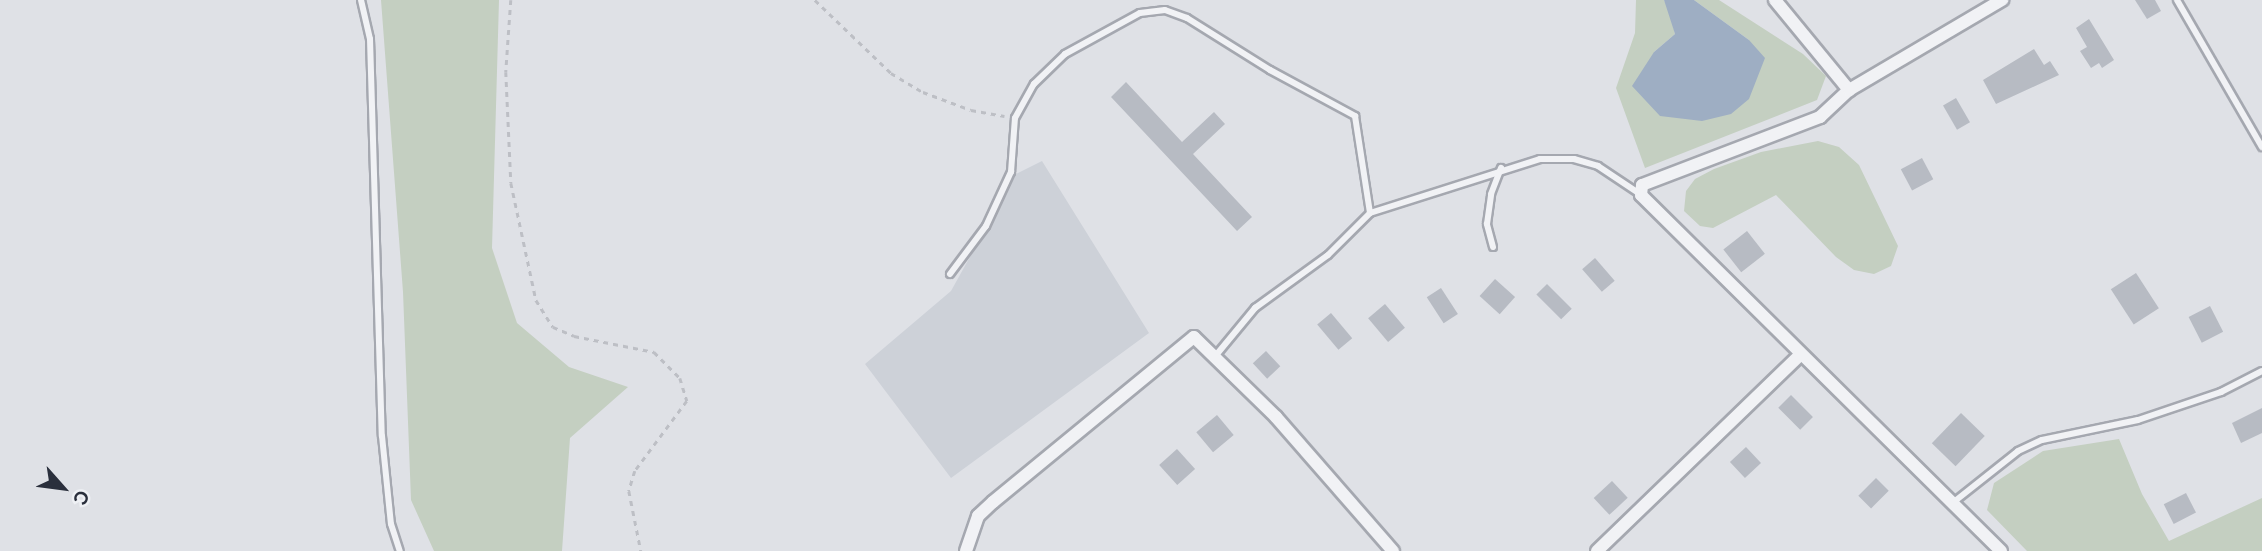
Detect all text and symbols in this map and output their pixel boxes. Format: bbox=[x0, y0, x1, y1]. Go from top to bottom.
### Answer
north arrow bbox=[28, 453, 98, 523]
text: С bbox=[69, 487, 94, 509]

